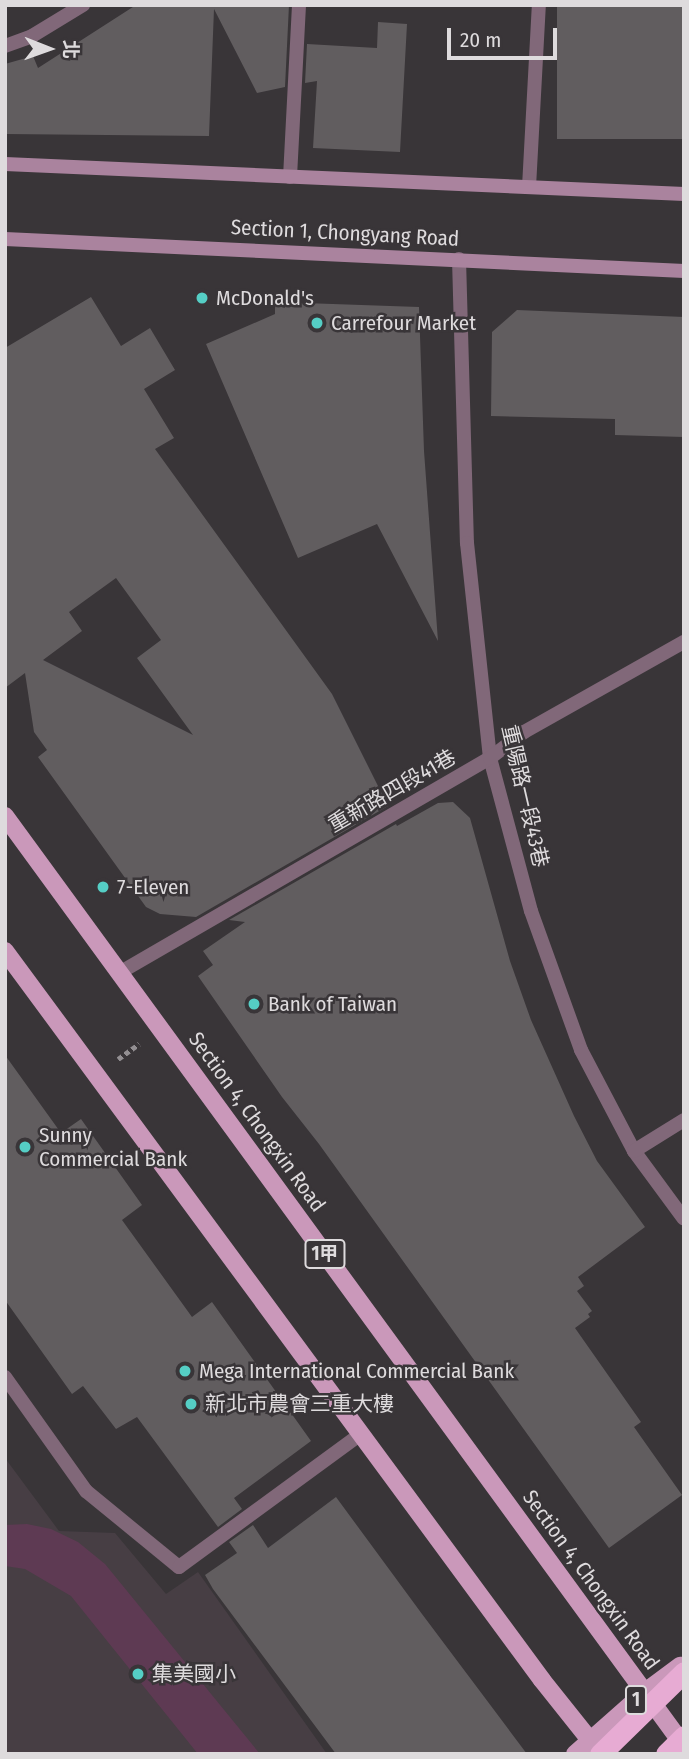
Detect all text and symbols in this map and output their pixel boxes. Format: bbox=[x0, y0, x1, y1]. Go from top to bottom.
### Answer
north arrow bbox=[14, 14, 84, 84]
scale bar bbox=[451, 14, 561, 58]
text: 20 m bbox=[460, 27, 501, 53]
text: 北 bbox=[59, 40, 82, 59]
street label: Section 1, Chongyang Road bbox=[230, 214, 460, 252]
place label: McDonald's bbox=[216, 285, 314, 311]
marker: McDonald's bbox=[194, 290, 210, 306]
place label: Carrefour Market bbox=[331, 310, 476, 336]
marker: Carrefour Market bbox=[309, 315, 325, 331]
street label: 重陽路一段43巷 bbox=[496, 722, 554, 870]
street label: 重新路四段41巷 bbox=[324, 744, 460, 838]
place label: 7-Eleven bbox=[117, 874, 189, 900]
marker: 7-Eleven bbox=[95, 879, 111, 895]
place label: Bank of Taiwan bbox=[268, 991, 397, 1017]
marker: Bank of Taiwan bbox=[246, 996, 262, 1012]
street label: Section 4, Chongxin Road bbox=[183, 1027, 331, 1217]
place label: Sunny Commercial Bank bbox=[39, 1122, 187, 1172]
marker: Sunny Commercial Bank bbox=[17, 1139, 33, 1155]
road number: 1甲 bbox=[304, 1238, 346, 1270]
place label: Mega International Commercial Bank bbox=[199, 1358, 514, 1384]
marker: Mega International Commercial Bank bbox=[177, 1363, 193, 1379]
place label: 新北市農會三重大樓 bbox=[205, 1391, 394, 1417]
marker: 新北市農會三重大樓 bbox=[183, 1396, 199, 1412]
street label: Section 4, Chongxin Road bbox=[517, 1485, 665, 1675]
place label: 集美國小 bbox=[152, 1661, 236, 1687]
marker: 集美國小 bbox=[130, 1666, 146, 1682]
road number: 1 bbox=[624, 1684, 648, 1716]

